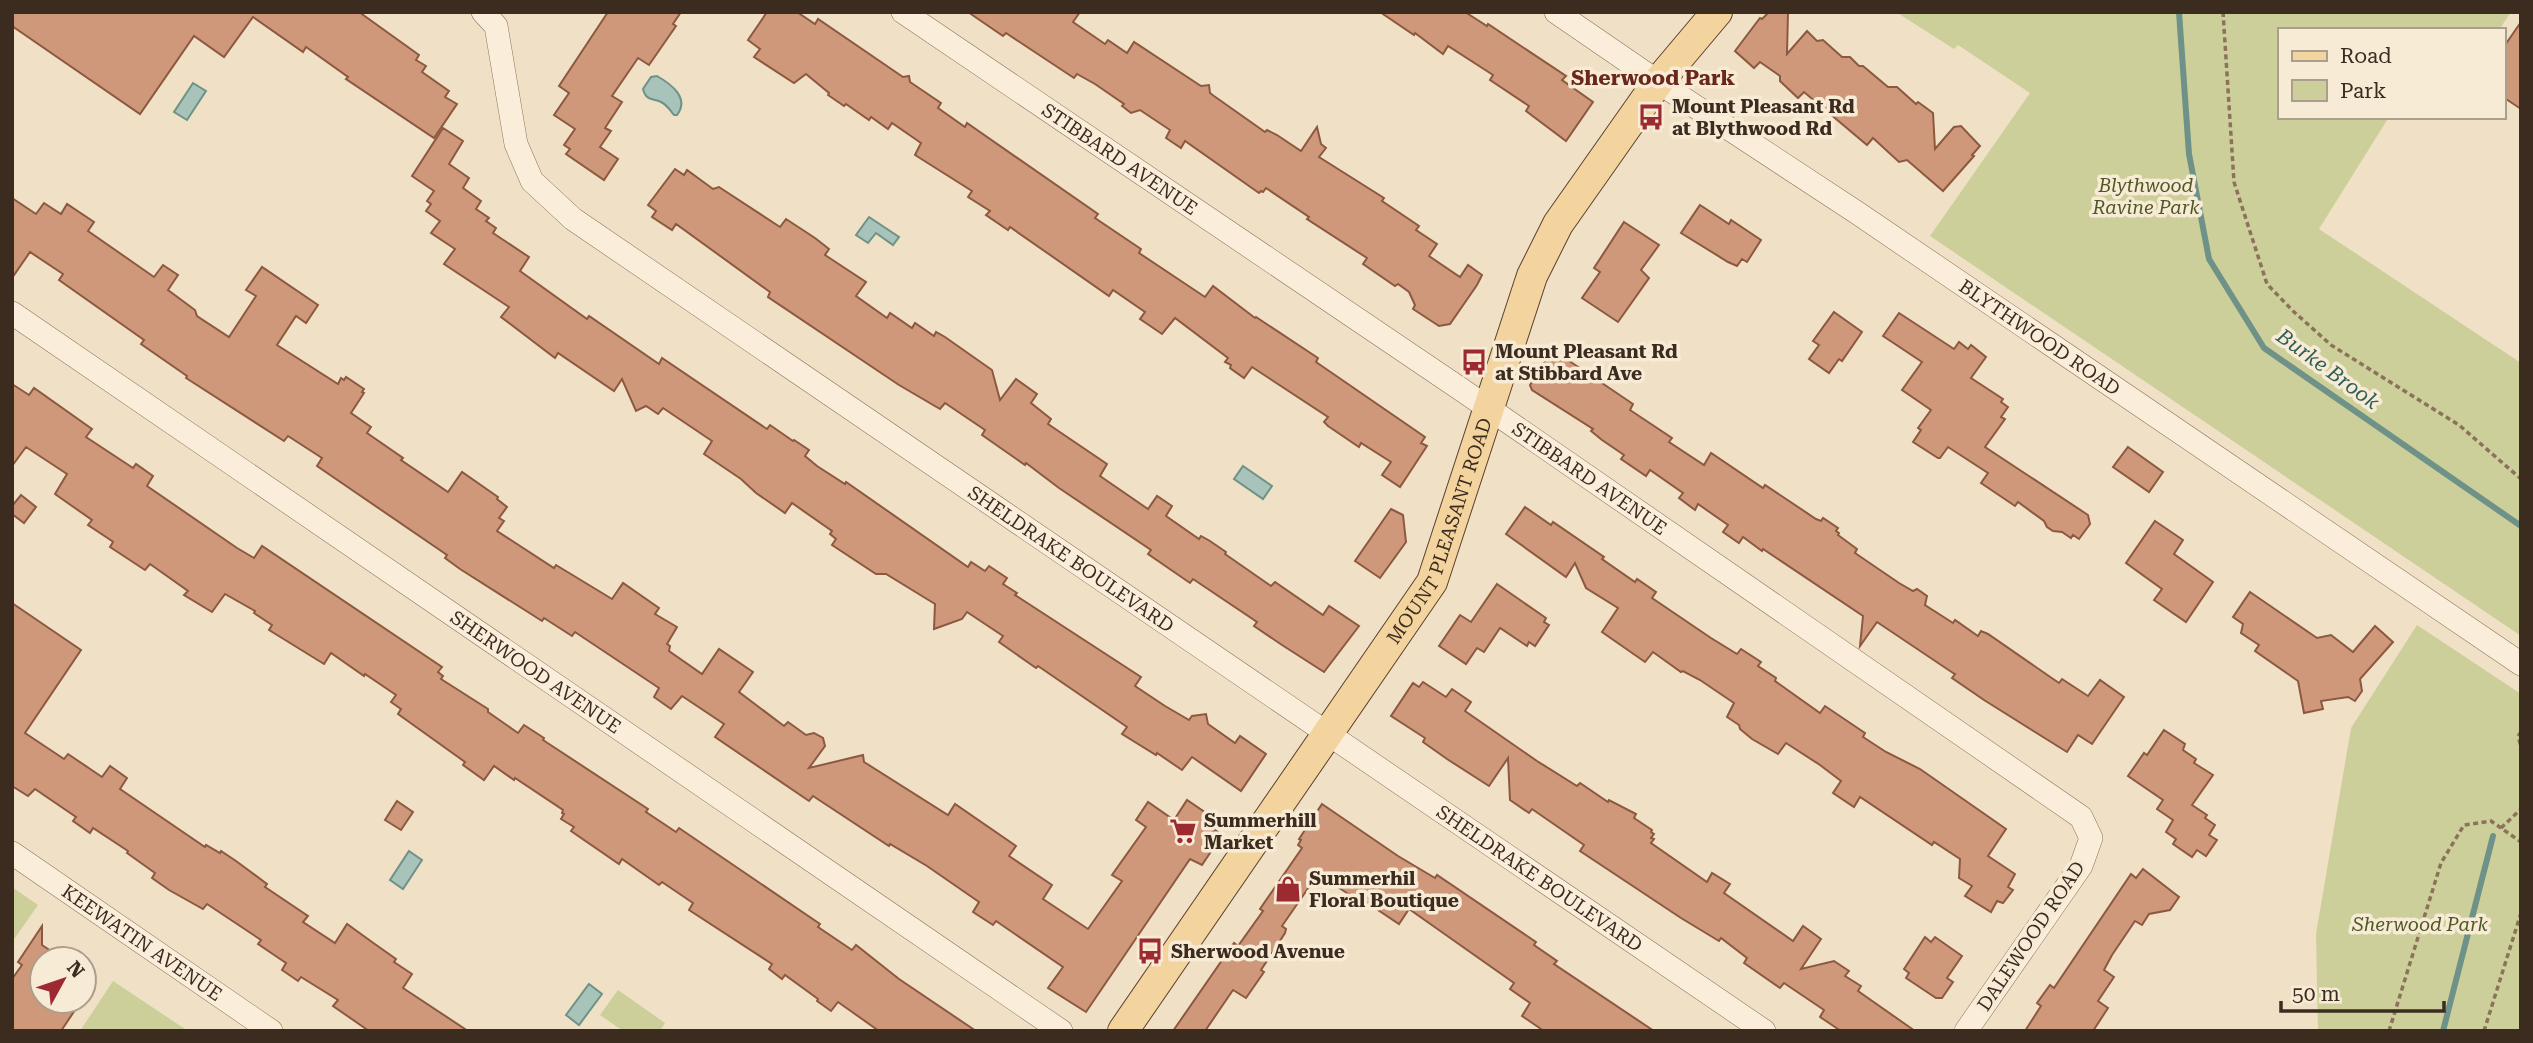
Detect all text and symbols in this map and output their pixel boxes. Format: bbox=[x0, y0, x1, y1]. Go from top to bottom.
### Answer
legend bbox=[2278, 28, 2505, 119]
text: Road bbox=[2340, 44, 2392, 68]
district label: Sherwood Park bbox=[1571, 66, 1735, 90]
text: Park bbox=[2340, 79, 2386, 103]
place label: Mount Pleasant Rd at Blythwood Rd bbox=[1672, 95, 1855, 140]
street label: STIBBARD AVENUE bbox=[1038, 98, 1202, 220]
bus stop icon: Mount Pleasant Rd at Blythwood Rd bbox=[1636, 102, 1666, 132]
park label: Blythwood Ravine Park bbox=[2091, 174, 2200, 219]
street label: BLYTHWOOD ROAD bbox=[1955, 274, 2125, 400]
water label: Burke Brook bbox=[2271, 323, 2384, 415]
place label: Mount Pleasant Rd at Stibbard Ave bbox=[1495, 340, 1678, 385]
bus stop icon: Mount Pleasant Rd at Stibbard Ave bbox=[1459, 347, 1489, 377]
street label: MOUNT PLEASANT ROAD bbox=[1382, 415, 1496, 648]
street label: STIBBARD AVENUE bbox=[1508, 417, 1672, 540]
street label: SHELDRAKE BOULEVARD bbox=[964, 480, 1179, 637]
street label: SHERWOOD AVENUE bbox=[446, 605, 626, 738]
street label: SHELDRAKE BOULEVARD bbox=[1432, 800, 1647, 956]
place label: Summerhill Market bbox=[1204, 809, 1316, 854]
supermarket icon: Summerhill Market bbox=[1168, 816, 1198, 846]
street label: DALEWOOD ROAD bbox=[1972, 857, 2090, 1015]
place label: Summerhil Floral Boutique bbox=[1309, 867, 1459, 912]
shop icon: Summerhil Floral Boutique bbox=[1273, 874, 1303, 904]
street label: KEEWATIN AVENUE bbox=[57, 880, 227, 1004]
park label: Sherwood Park bbox=[2351, 913, 2489, 936]
bus stop icon: Sherwood Avenue bbox=[1135, 936, 1165, 966]
place label: Sherwood Avenue bbox=[1171, 940, 1345, 963]
north arrow bbox=[28, 945, 98, 1015]
scale bar bbox=[2281, 970, 2444, 1014]
text: 50 m bbox=[2292, 982, 2340, 1006]

